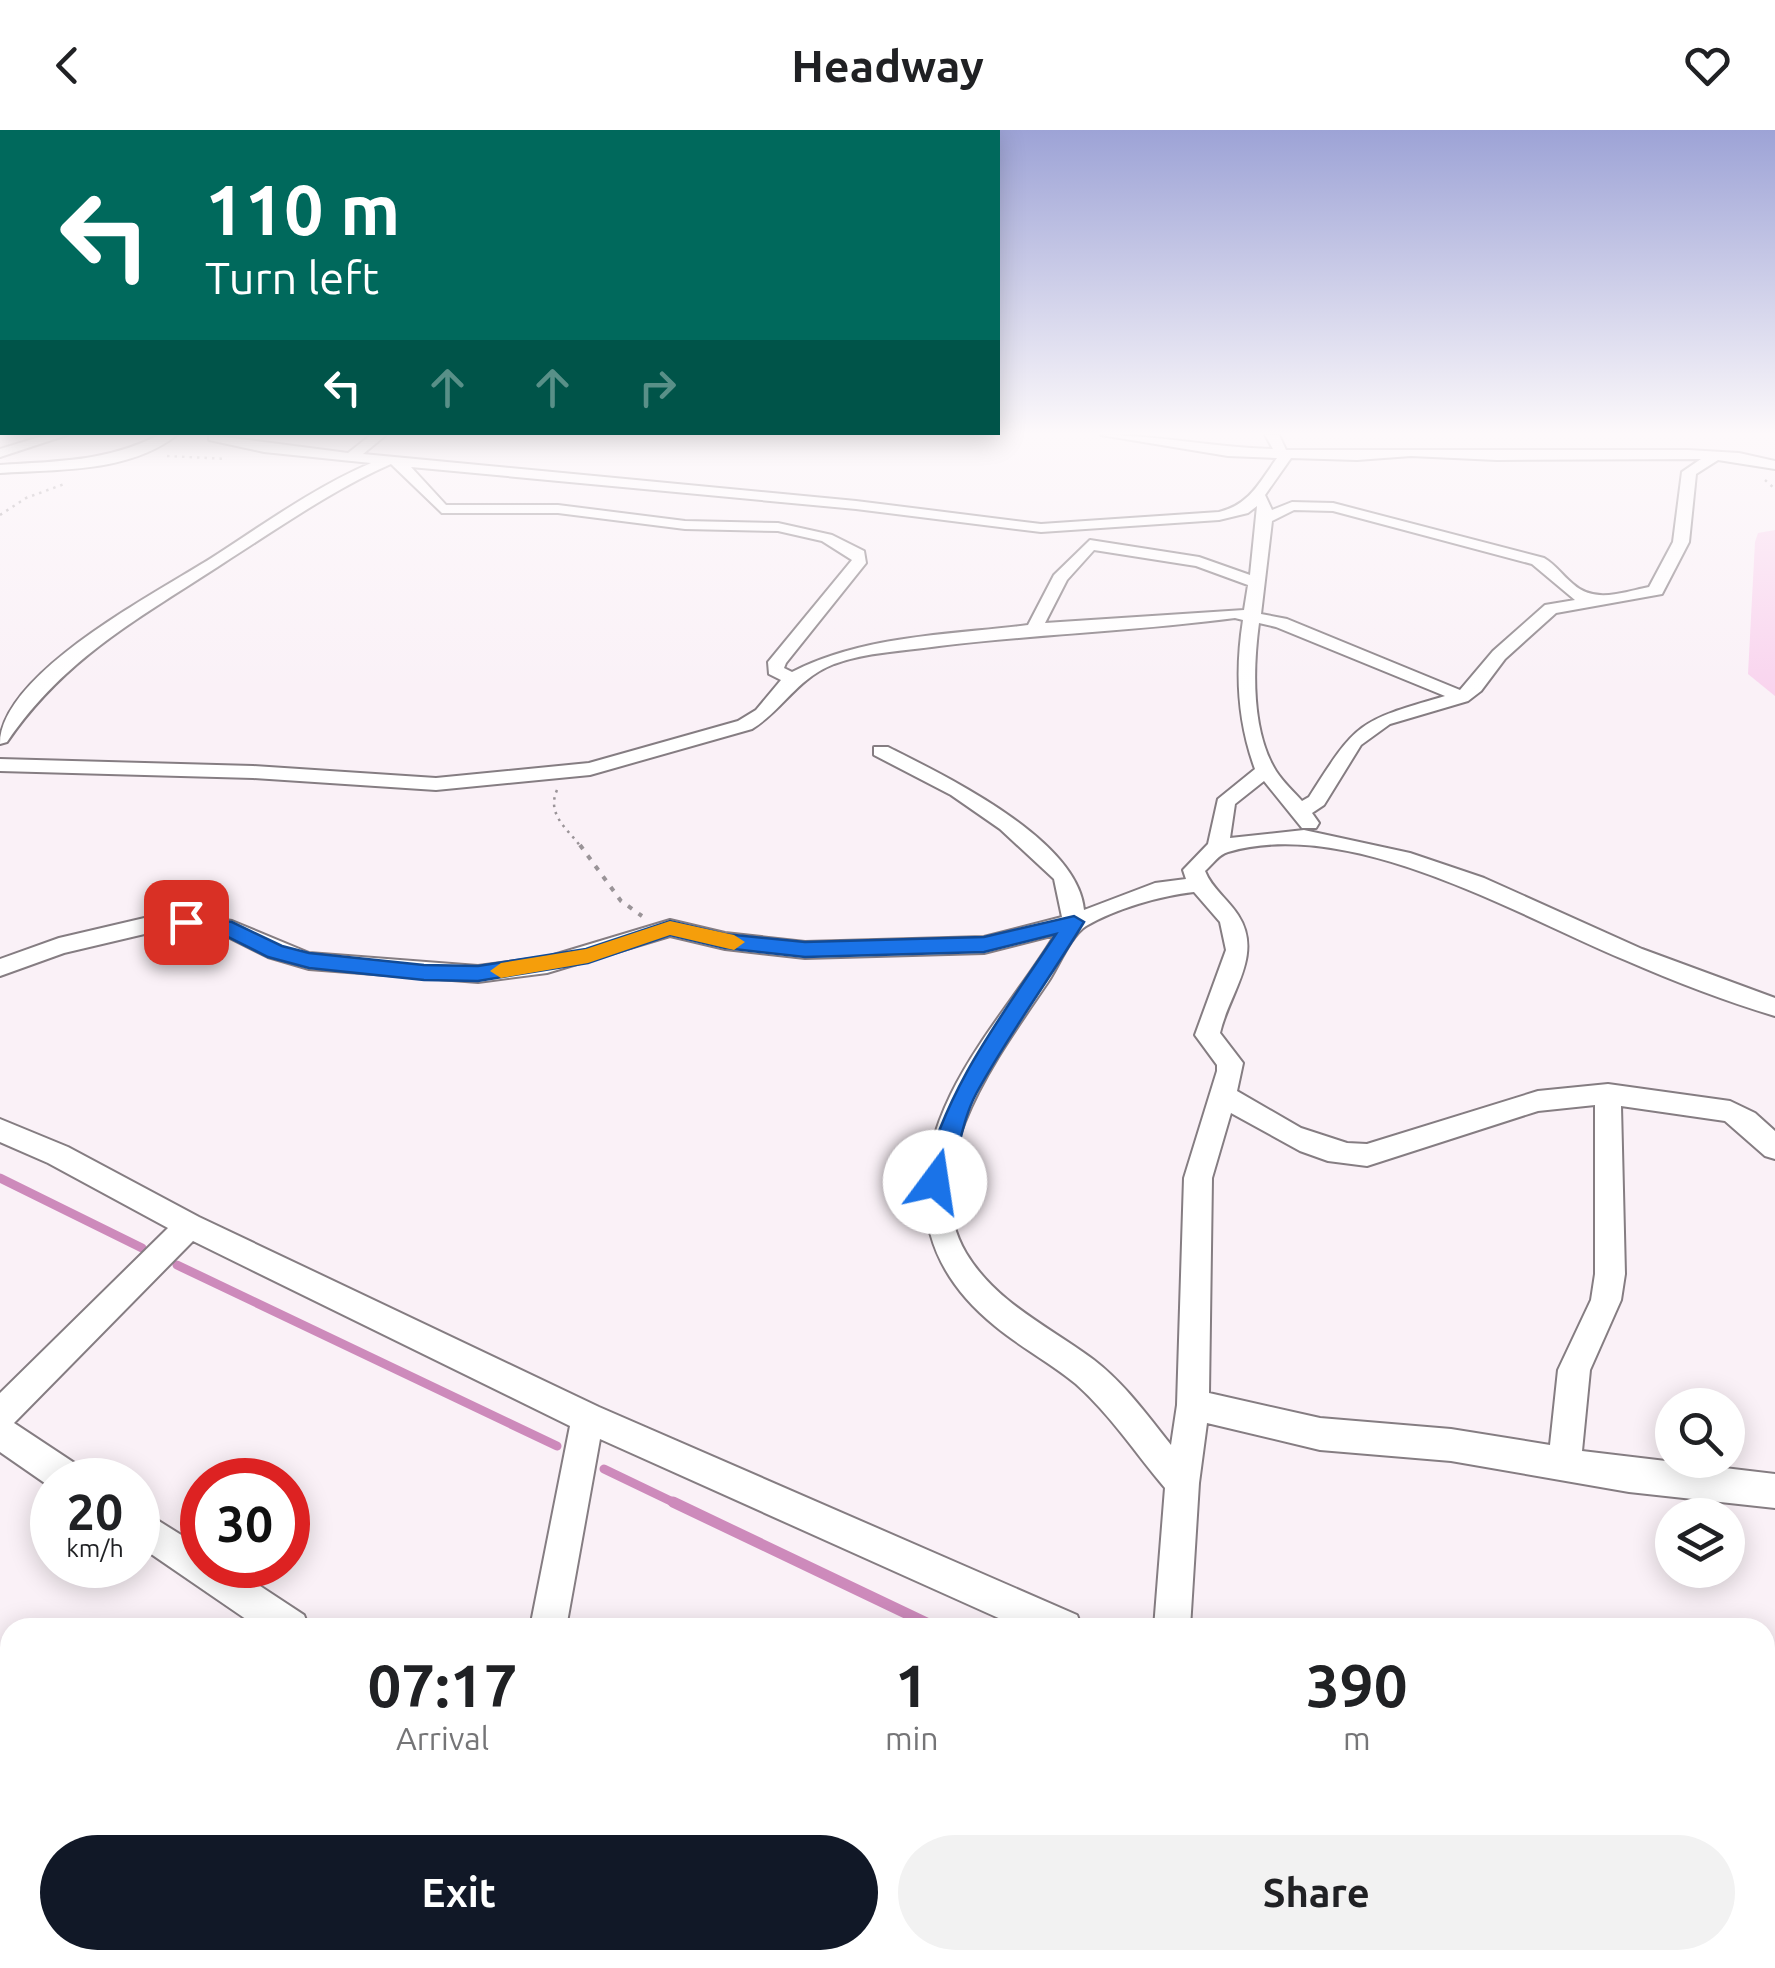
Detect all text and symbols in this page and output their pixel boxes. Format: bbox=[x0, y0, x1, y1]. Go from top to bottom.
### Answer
icon: back bbox=[40, 38, 95, 93]
icon: heart bbox=[1680, 38, 1735, 93]
text: Headway bbox=[791, 40, 984, 91]
icon: left bbox=[40, 170, 170, 300]
text: 110 m bbox=[205, 170, 400, 248]
text: Turn left bbox=[205, 252, 379, 303]
icon: left bbox=[315, 360, 370, 415]
icon: ahead bbox=[420, 360, 475, 415]
icon: ahead bbox=[525, 360, 580, 415]
icon: right bbox=[630, 360, 685, 415]
pin bbox=[144, 880, 229, 965]
icon: arrive bbox=[159, 895, 214, 950]
position arrow bbox=[883, 1130, 987, 1234]
map controls bbox=[1655, 1388, 1745, 1588]
button: search bbox=[1655, 1388, 1745, 1478]
speed limit sign: 30 bbox=[180, 1458, 310, 1588]
text: 20 bbox=[67, 1483, 123, 1539]
button: layers bbox=[1655, 1498, 1745, 1588]
text: km/h bbox=[66, 1534, 124, 1562]
text: 07:17 bbox=[367, 1651, 518, 1718]
text: 1 bbox=[895, 1651, 929, 1718]
text: 390 bbox=[1306, 1651, 1408, 1718]
text: Arrival bbox=[396, 1720, 489, 1756]
text: min bbox=[885, 1720, 939, 1756]
text: m bbox=[1343, 1720, 1371, 1756]
button: Exit bbox=[40, 1835, 878, 1950]
button: Share bbox=[898, 1835, 1735, 1950]

